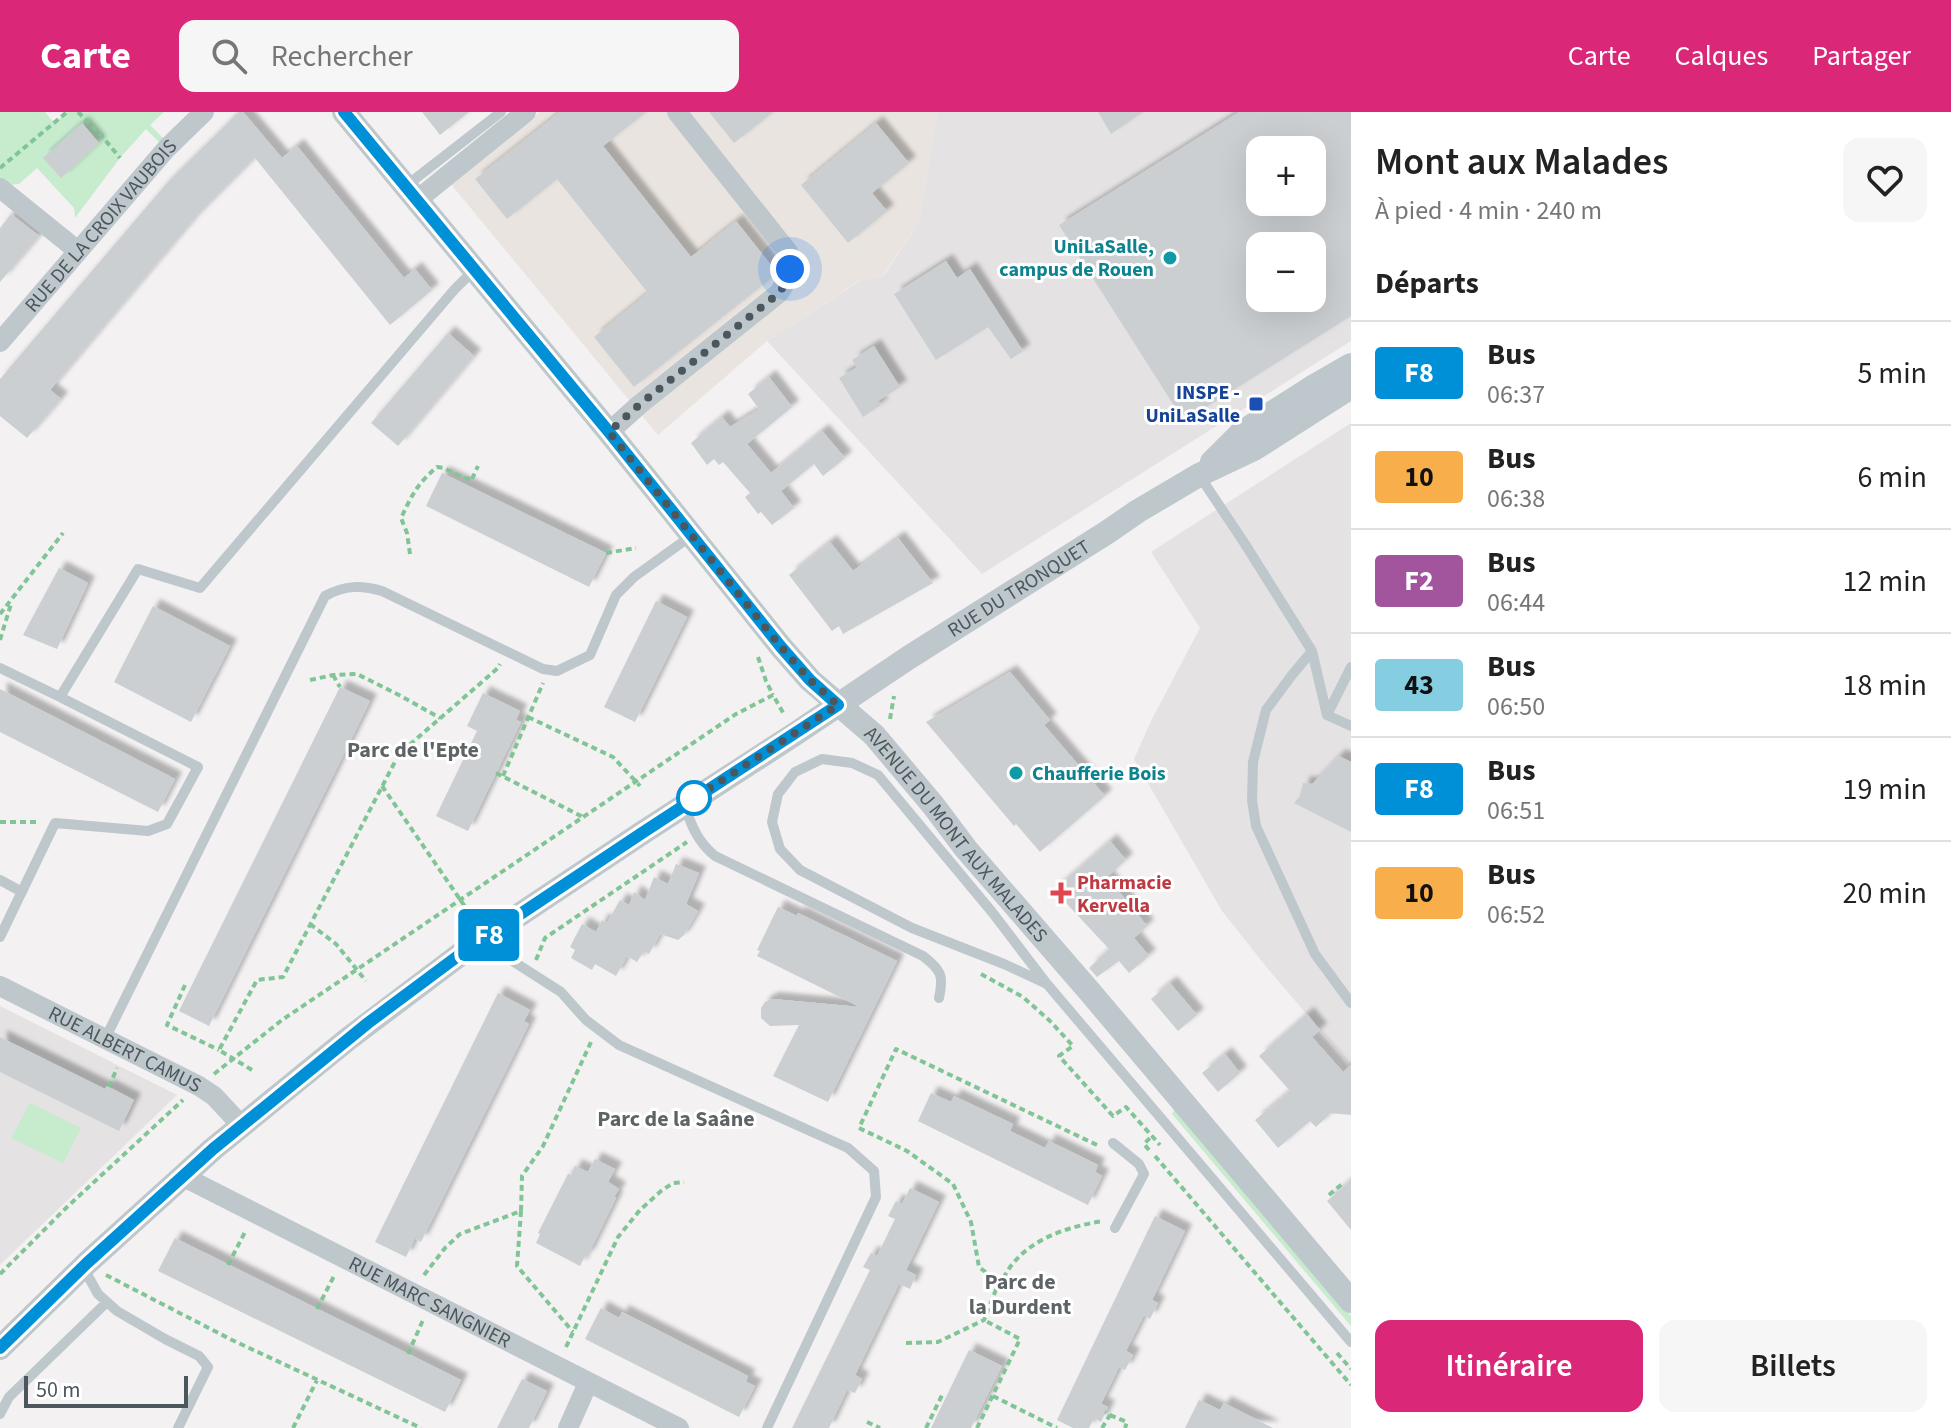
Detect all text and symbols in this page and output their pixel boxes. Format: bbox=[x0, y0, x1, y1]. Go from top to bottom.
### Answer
search box bbox=[179, 20, 739, 92]
text: Carte bbox=[40, 29, 131, 83]
icon: search bbox=[207, 34, 251, 78]
text: Rechercher bbox=[271, 35, 413, 78]
text: Carte bbox=[1568, 36, 1631, 76]
text: Calques bbox=[1675, 36, 1768, 76]
text: Partager bbox=[1812, 36, 1911, 76]
street label: RUE DE LA CROIX VAUBOIS bbox=[19, 133, 183, 319]
text: Mont aux Malades bbox=[1375, 135, 1668, 189]
map controls bbox=[1246, 136, 1326, 312]
button: + bbox=[1246, 136, 1326, 216]
button: heart bbox=[1843, 138, 1927, 222]
text: À pied · 4 min · 240 m bbox=[1375, 192, 1602, 229]
button: − bbox=[1246, 232, 1326, 312]
place label: UniLaSalle, campus de Rouen bbox=[999, 233, 1154, 284]
your location bbox=[770, 249, 810, 289]
marker: UniLaSalle, campus de Rouen bbox=[1161, 249, 1179, 267]
text: Départs bbox=[1375, 262, 1479, 305]
text: Bus bbox=[1487, 333, 1535, 376]
text: 5 min bbox=[1857, 352, 1927, 395]
text: F8 bbox=[1404, 353, 1434, 393]
text: 06:37 bbox=[1487, 376, 1545, 413]
place label: INSPE - UniLaSalle bbox=[1145, 379, 1240, 430]
marker: INSPE - UniLaSalle bbox=[1247, 395, 1265, 413]
text: Bus bbox=[1487, 437, 1535, 480]
text: 6 min bbox=[1857, 456, 1927, 499]
text: 10 bbox=[1404, 457, 1434, 497]
text: 06:38 bbox=[1487, 480, 1545, 517]
street label: RUE DU TRONQUET bbox=[942, 533, 1096, 645]
text: Bus bbox=[1487, 541, 1535, 584]
text: 12 min bbox=[1843, 560, 1927, 603]
text: F2 bbox=[1404, 561, 1434, 601]
text: 06:44 bbox=[1487, 584, 1545, 621]
text: Bus bbox=[1487, 645, 1535, 688]
text: 18 min bbox=[1843, 664, 1927, 707]
text: 43 bbox=[1404, 665, 1434, 705]
text: 06:50 bbox=[1487, 688, 1545, 725]
street label: AVENUE DU MONT AUX MALADES bbox=[858, 720, 1054, 949]
district label: Parc de l'Epte bbox=[347, 734, 479, 766]
text: Bus bbox=[1487, 749, 1535, 792]
place label: Chaufferie Bois bbox=[1032, 760, 1166, 788]
marker: Chaufferie Bois bbox=[1007, 764, 1025, 782]
text: 19 min bbox=[1843, 768, 1927, 811]
text: F8 bbox=[1404, 769, 1434, 809]
unlabelled marker bbox=[677, 781, 711, 815]
text: 06:51 bbox=[1487, 792, 1545, 829]
text: Bus bbox=[1487, 853, 1535, 896]
place label: Pharmacie Kervella bbox=[1077, 869, 1172, 920]
text: 20 min bbox=[1843, 872, 1927, 915]
text: 10 bbox=[1404, 873, 1434, 913]
marker: Pharmacie Kervella bbox=[1052, 884, 1070, 902]
text: 06:52 bbox=[1487, 896, 1545, 933]
line badge: F8 bbox=[453, 909, 525, 961]
text: F8 bbox=[474, 915, 504, 955]
street label: RUE ALBERT CAMUS bbox=[43, 1000, 206, 1100]
district label: Parc de la Saâne bbox=[597, 1103, 755, 1135]
street label: RUE MARC SANGNIER bbox=[344, 1250, 515, 1355]
district label: Parc de la Durdent bbox=[969, 1266, 1072, 1323]
button: Itinéraire bbox=[1375, 1320, 1643, 1412]
button: Billets bbox=[1659, 1320, 1927, 1412]
scale bar bbox=[24, 1372, 188, 1408]
text: 50 m bbox=[36, 1374, 81, 1406]

